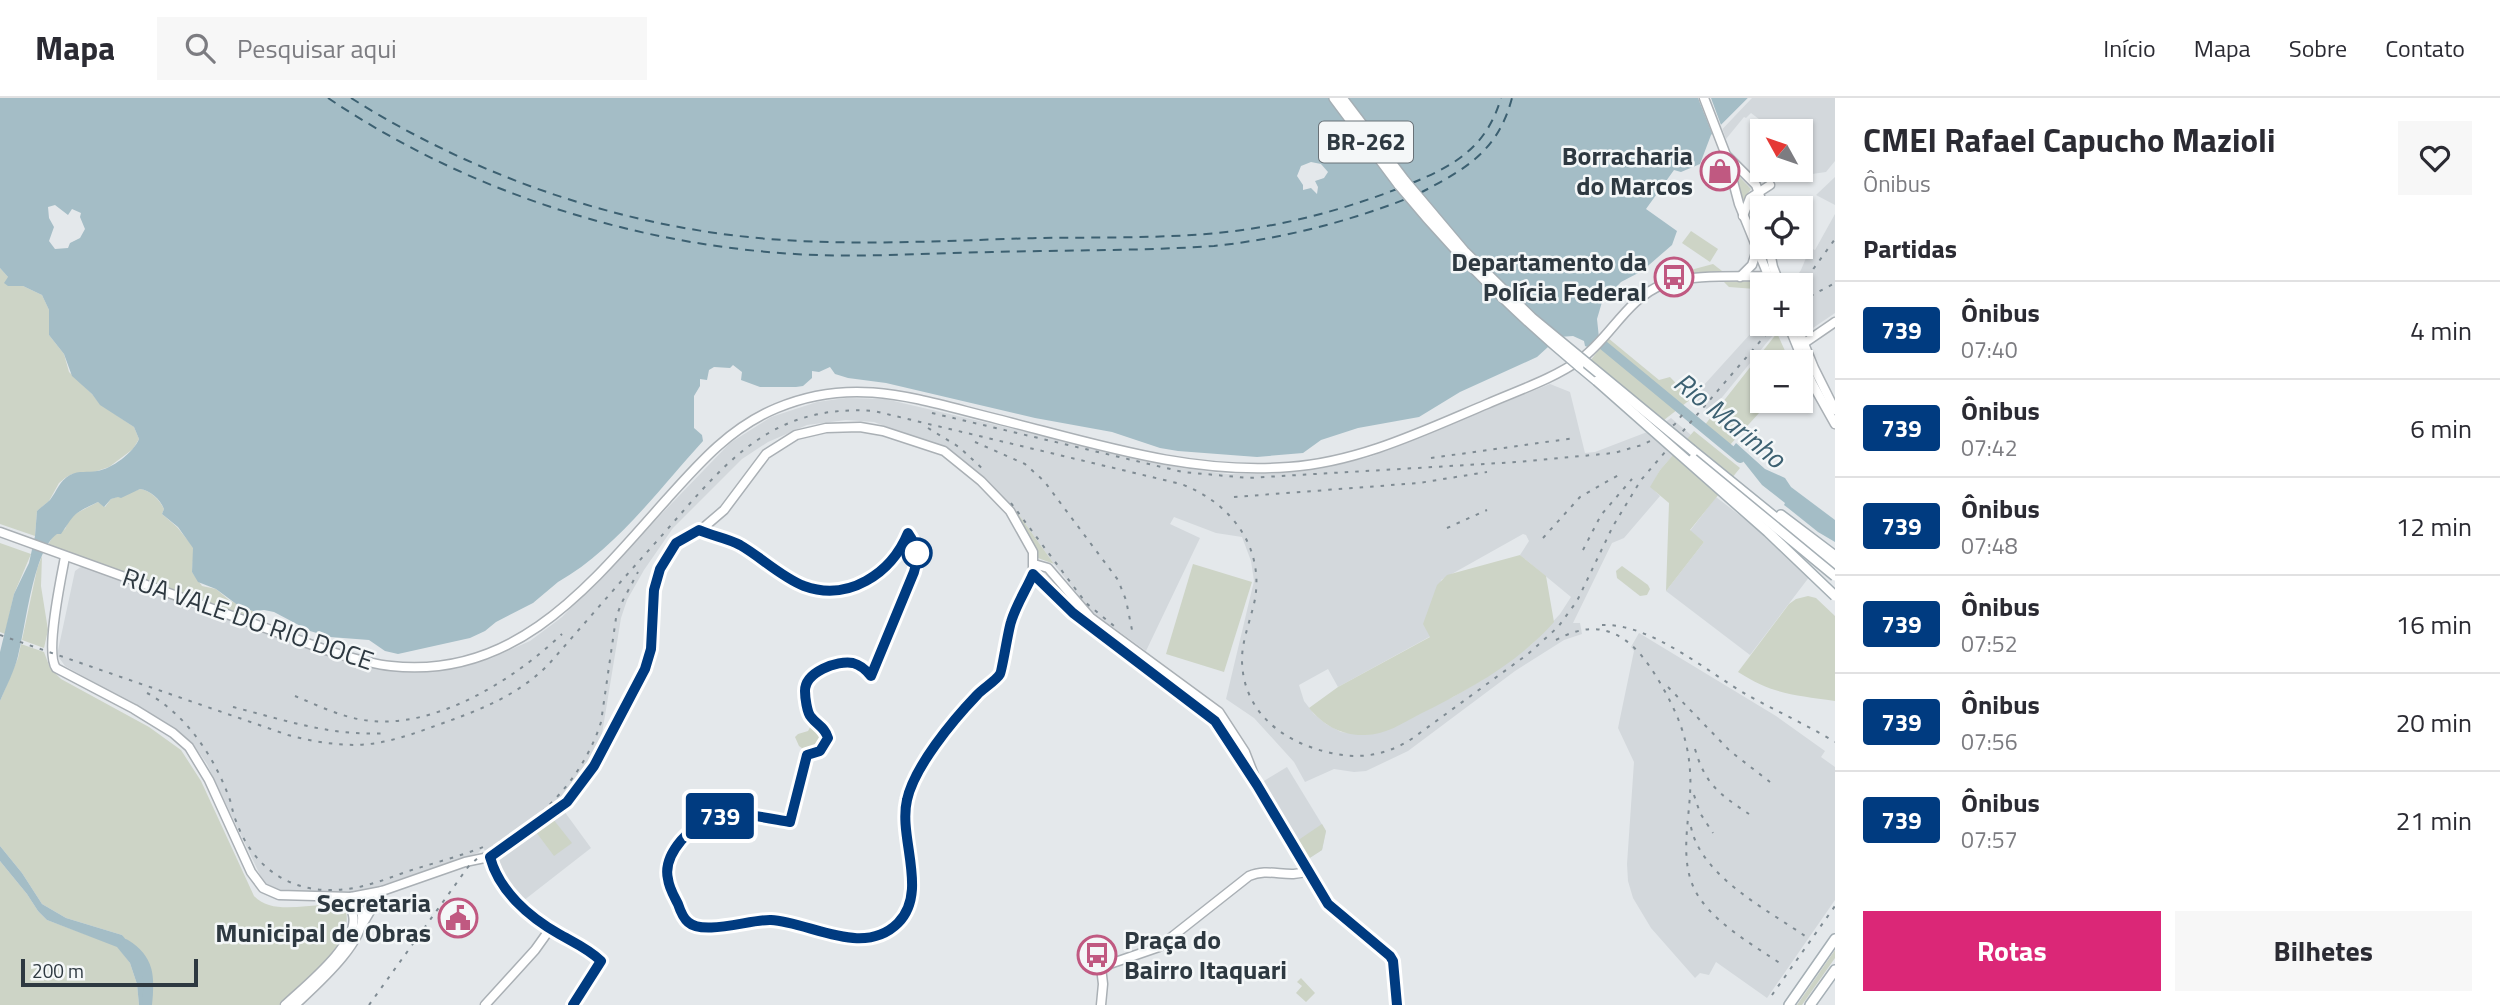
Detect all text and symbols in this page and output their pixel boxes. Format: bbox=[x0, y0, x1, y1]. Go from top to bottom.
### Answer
search box bbox=[157, 17, 647, 80]
text: Mapa bbox=[35, 23, 115, 73]
icon: search bbox=[181, 29, 219, 67]
text: Pesquisar aqui bbox=[237, 29, 397, 68]
text: Início bbox=[2103, 30, 2156, 66]
text: Mapa bbox=[2194, 30, 2251, 66]
text: Sobre bbox=[2289, 30, 2347, 66]
text: Contato bbox=[2385, 30, 2465, 66]
text: CMEI Rafael Capucho Mazioli bbox=[1863, 115, 2275, 165]
north arrow bbox=[1750, 119, 1813, 182]
map controls bbox=[1750, 119, 1813, 413]
button: heart bbox=[2398, 121, 2472, 195]
road number: BR-262 bbox=[1319, 122, 1413, 162]
place label: Borracharia do Marcos bbox=[1562, 136, 1693, 205]
shop icon: Borracharia do Marcos bbox=[1699, 150, 1741, 192]
text: Ônibus bbox=[1863, 166, 1931, 201]
button: locate bbox=[1750, 196, 1813, 259]
text: Partidas bbox=[1863, 229, 1957, 268]
place label: Departamento da Polícia Federal bbox=[1451, 242, 1647, 311]
bus stop icon: Departamento da Polícia Federal bbox=[1653, 256, 1695, 298]
button: + bbox=[1750, 273, 1813, 336]
text: Ônibus bbox=[1961, 293, 2040, 332]
text: 4 min bbox=[2410, 311, 2472, 350]
text: 739 bbox=[1881, 312, 1922, 348]
text: 07:40 bbox=[1961, 332, 2018, 367]
button: − bbox=[1750, 350, 1813, 413]
water label: Rio Marinho bbox=[1665, 361, 1797, 479]
text: Ônibus bbox=[1961, 391, 2040, 430]
text: 6 min bbox=[2410, 409, 2472, 448]
text: 739 bbox=[1881, 410, 1922, 446]
text: 07:42 bbox=[1961, 430, 2018, 465]
text: Ônibus bbox=[1961, 489, 2040, 528]
text: 12 min bbox=[2396, 507, 2472, 546]
text: 739 bbox=[1881, 508, 1922, 544]
text: 07:48 bbox=[1961, 528, 2018, 563]
unlabelled marker bbox=[902, 538, 932, 568]
street label: RUA VALE DO RIO DOCE bbox=[117, 557, 379, 680]
text: Ônibus bbox=[1961, 587, 2040, 626]
text: 16 min bbox=[2396, 605, 2472, 644]
text: 739 bbox=[1881, 606, 1922, 642]
text: 07:52 bbox=[1961, 626, 2018, 661]
text: Ônibus bbox=[1961, 685, 2040, 724]
text: 20 min bbox=[2396, 703, 2472, 742]
text: 739 bbox=[1881, 704, 1922, 740]
text: 07:56 bbox=[1961, 724, 2018, 759]
text: Ônibus bbox=[1961, 783, 2040, 822]
line badge: 739 bbox=[680, 793, 760, 839]
text: 739 bbox=[700, 798, 740, 834]
text: 21 min bbox=[2396, 801, 2472, 840]
text: 739 bbox=[1881, 802, 1922, 838]
text: 07:57 bbox=[1961, 822, 2018, 857]
place label: Secretaria Municipal de Obras bbox=[215, 883, 431, 952]
public building icon: Secretaria Municipal de Obras bbox=[437, 897, 479, 939]
button: Rotas bbox=[1863, 911, 2161, 991]
button: Bilhetes bbox=[2175, 911, 2472, 991]
place label: Praça do Bairro Itaquari bbox=[1124, 920, 1287, 989]
bus stop icon: Praça do Bairro Itaquari bbox=[1076, 934, 1118, 976]
scale bar bbox=[21, 956, 198, 988]
text: 200 m bbox=[32, 956, 84, 985]

